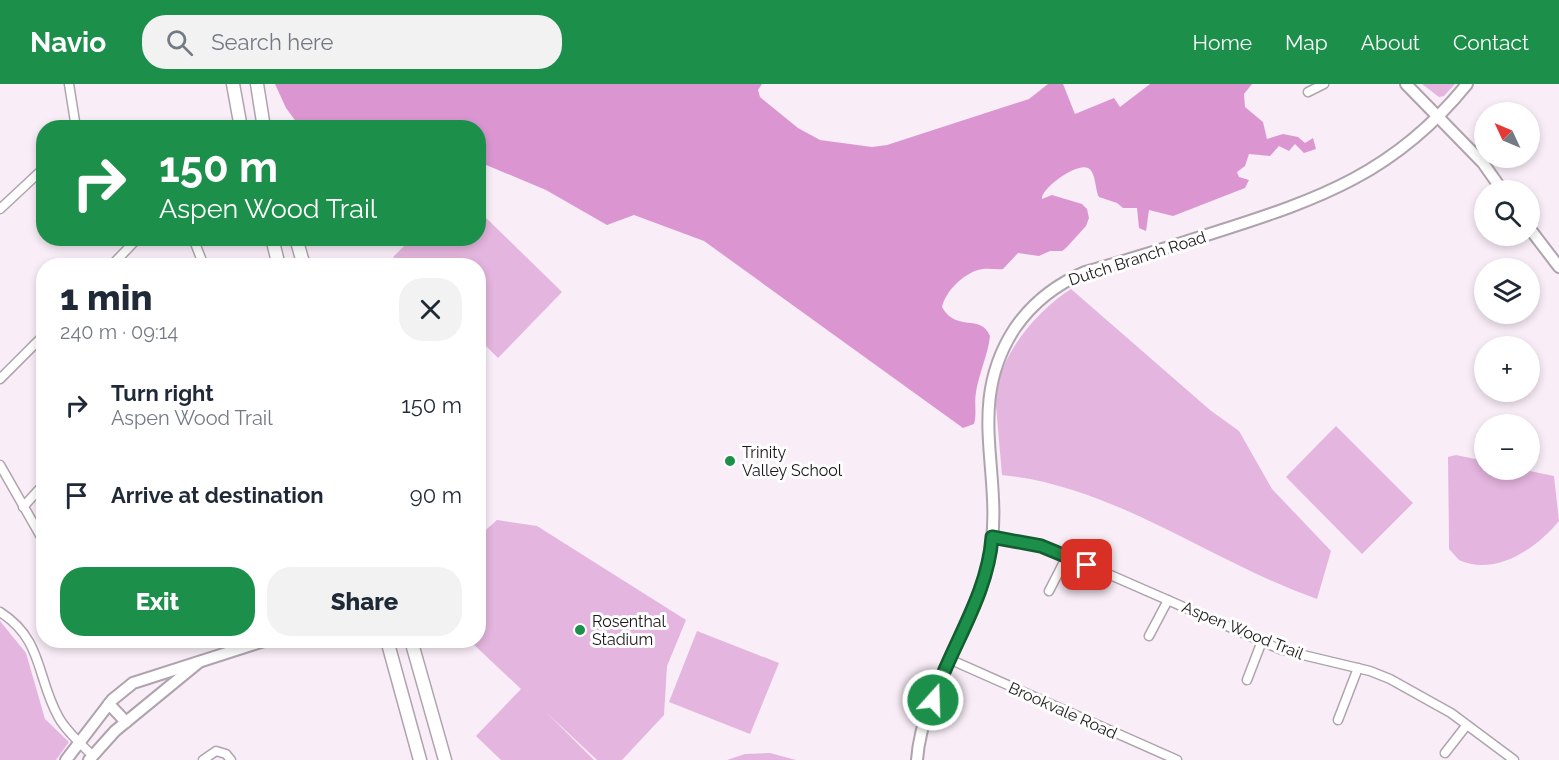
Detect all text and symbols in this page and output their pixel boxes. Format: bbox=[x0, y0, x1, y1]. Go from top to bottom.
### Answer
search box bbox=[142, 15, 562, 69]
text: Navio bbox=[30, 26, 106, 59]
icon: search bbox=[163, 26, 196, 59]
text: Search here bbox=[211, 29, 333, 55]
text: Home bbox=[1193, 30, 1252, 55]
text: Map bbox=[1285, 30, 1328, 55]
text: About bbox=[1361, 30, 1420, 55]
text: Contact bbox=[1453, 30, 1529, 55]
north arrow bbox=[1474, 102, 1540, 168]
map controls bbox=[1474, 102, 1540, 480]
text: 150 m bbox=[159, 143, 278, 192]
icon: right bbox=[60, 144, 138, 222]
button: search bbox=[1474, 180, 1540, 246]
text: Aspen Wood Trail bbox=[159, 193, 377, 224]
street label: Dutch Branch Road bbox=[1066, 227, 1208, 290]
button: layers bbox=[1474, 258, 1540, 324]
text: 1 min bbox=[60, 276, 152, 318]
button: close bbox=[399, 278, 462, 341]
text: 240 m · 09:14 bbox=[60, 320, 178, 344]
button: + bbox=[1474, 336, 1540, 402]
text: Turn right bbox=[111, 380, 214, 406]
icon: right bbox=[60, 389, 93, 422]
text: 150 m bbox=[401, 392, 462, 418]
text: Aspen Wood Trail bbox=[111, 406, 273, 430]
button: − bbox=[1474, 414, 1540, 480]
place label: Trinity Valley School bbox=[742, 443, 843, 480]
marker: Trinity Valley School bbox=[723, 454, 737, 468]
icon: arrive bbox=[60, 479, 93, 512]
text: Arrive at destination bbox=[111, 482, 324, 508]
text: 90 m bbox=[410, 482, 462, 508]
pin bbox=[1061, 539, 1112, 590]
icon: arrive bbox=[1070, 548, 1103, 581]
button: Exit bbox=[60, 567, 255, 636]
button: Share bbox=[267, 567, 462, 636]
street label: Aspen Wood Trail bbox=[1179, 597, 1307, 664]
place label: Rosenthal Stadium bbox=[592, 612, 666, 649]
marker: Rosenthal Stadium bbox=[573, 623, 587, 637]
position arrow bbox=[901, 668, 965, 732]
street label: Brookvale Road bbox=[1006, 678, 1120, 743]

